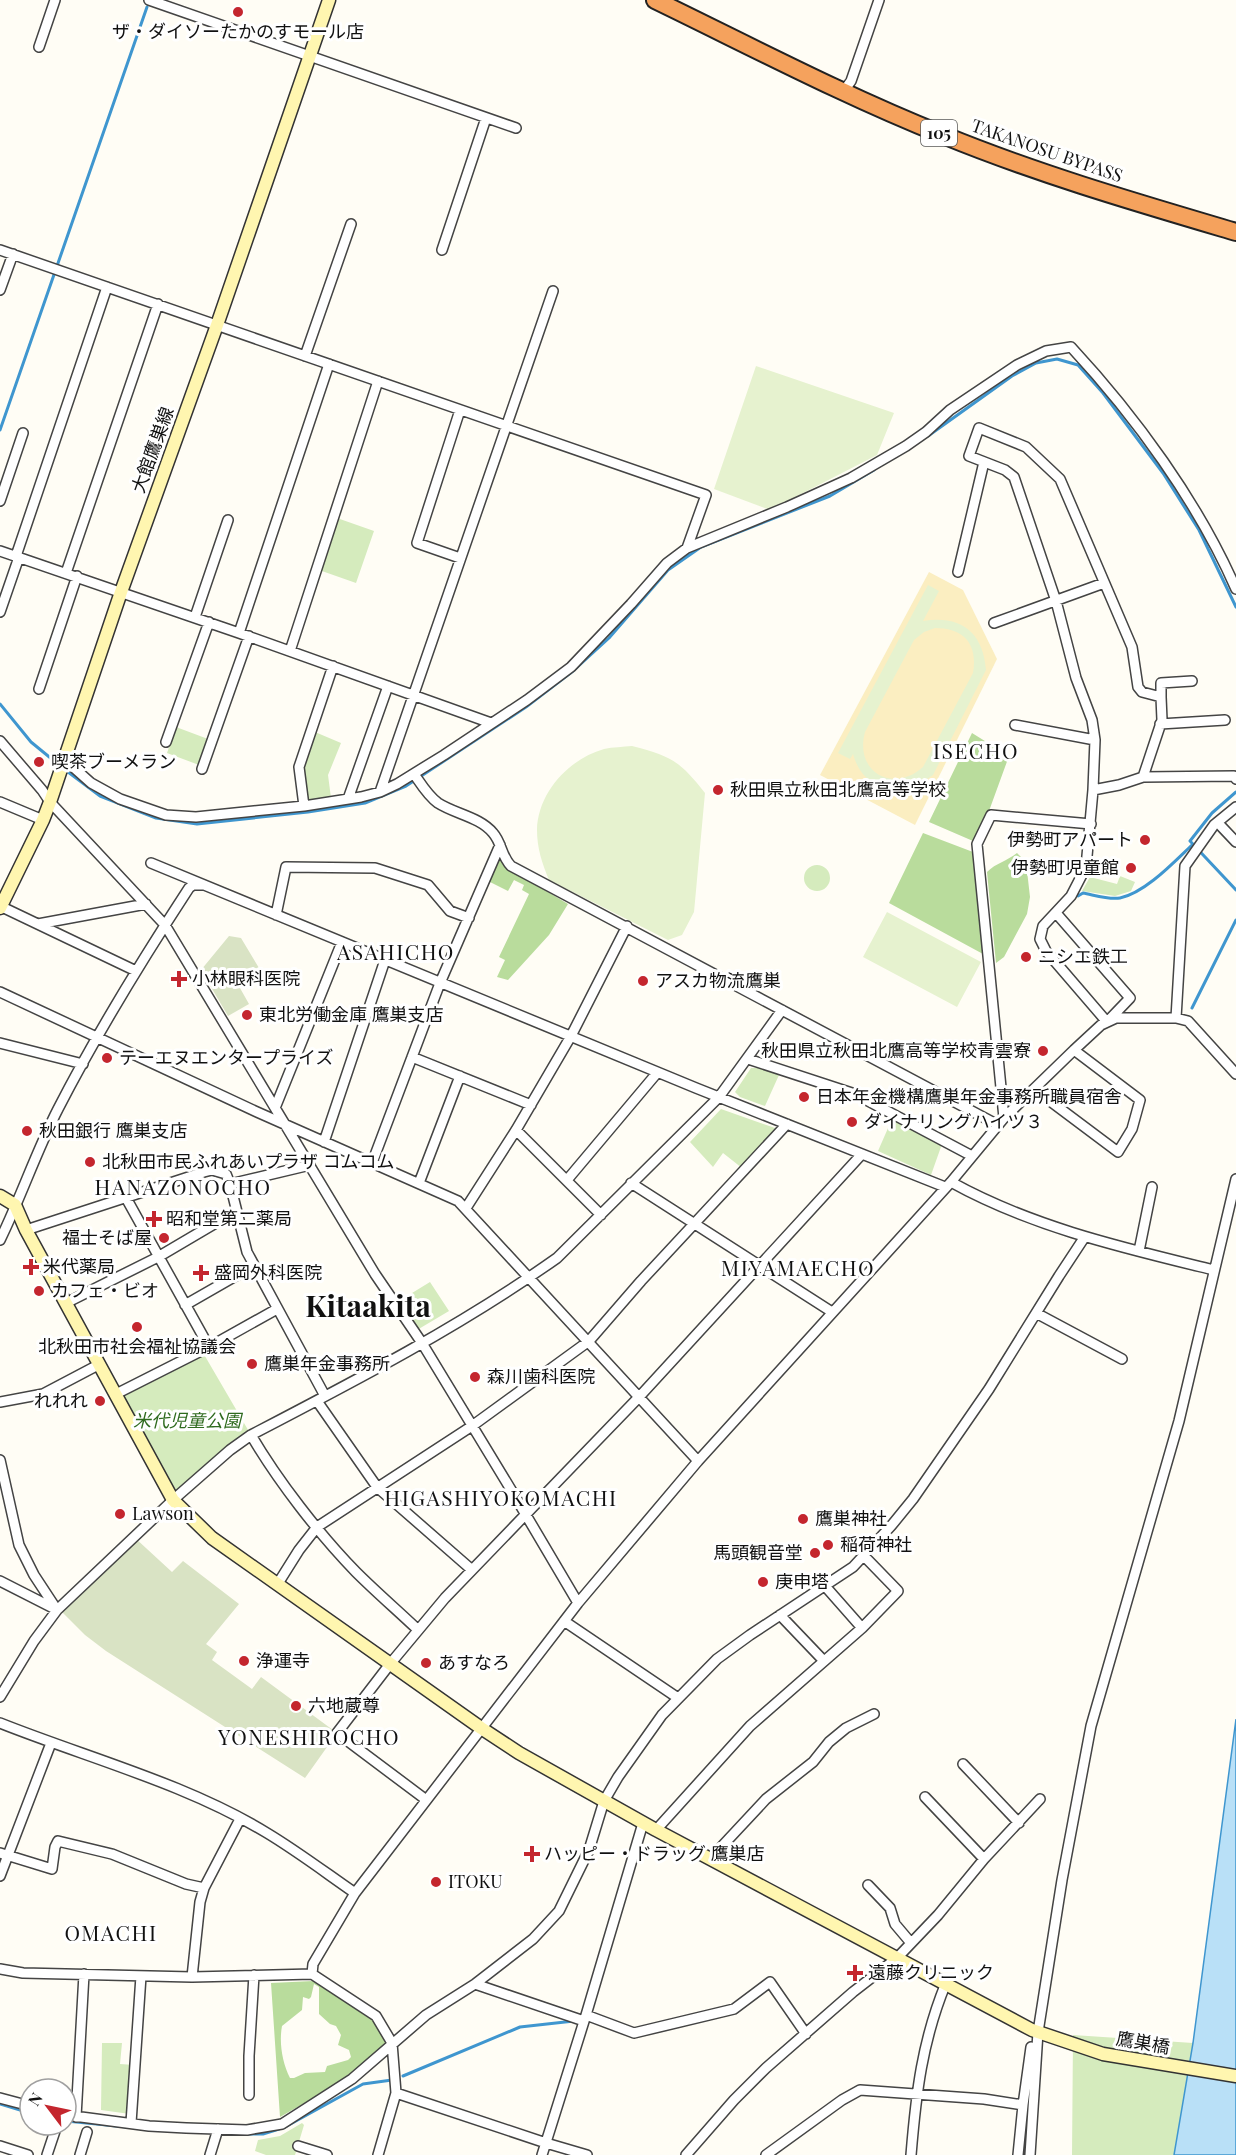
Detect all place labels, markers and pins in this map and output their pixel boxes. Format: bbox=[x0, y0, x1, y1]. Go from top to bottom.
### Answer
marker: ザ・ダイソーたかのすモール店 bbox=[231, 5, 245, 19]
place label: ザ・ダイソーたかのすモール店 bbox=[112, 19, 364, 43]
place label: 喫茶ブーメラン bbox=[51, 749, 176, 773]
marker: 喫茶ブーメラン bbox=[32, 755, 46, 769]
place label: 秋田県立秋田北鷹高等学校 bbox=[730, 777, 946, 801]
marker: 秋田県立秋田北鷹高等学校 bbox=[711, 783, 725, 797]
place label: 伊勢町アパート bbox=[1007, 827, 1133, 851]
marker: 伊勢町アパート bbox=[1138, 833, 1152, 847]
place label: 伊勢町児童館 bbox=[1011, 855, 1119, 879]
marker: 伊勢町児童館 bbox=[1124, 861, 1138, 875]
place label: ニシエ鉄工 bbox=[1038, 944, 1128, 968]
marker: ニシエ鉄工 bbox=[1019, 950, 1033, 964]
place label: 小林眼科医院 bbox=[192, 966, 300, 990]
place label: アスカ物流鷹巣 bbox=[655, 968, 781, 992]
marker: 小林眼科医院 bbox=[170, 970, 188, 988]
marker: アスカ物流鷹巣 bbox=[636, 974, 650, 988]
place label: 東北労働金庫 鷹巣支店 bbox=[259, 1002, 443, 1026]
marker: 東北労働金庫 鷹巣支店 bbox=[240, 1008, 254, 1022]
place label: 秋田県立秋田北鷹高等学校青雲寮 bbox=[761, 1038, 1031, 1062]
marker: 秋田県立秋田北鷹高等学校青雲寮 bbox=[1036, 1044, 1050, 1058]
place label: テーエヌエンタープライズ bbox=[119, 1045, 333, 1069]
marker: テーエヌエンタープライズ bbox=[100, 1051, 114, 1065]
place label: 日本年金機構鷹巣年金事務所職員宿舎 bbox=[816, 1084, 1122, 1108]
marker: 日本年金機構鷹巣年金事務所職員宿舎 bbox=[797, 1090, 811, 1104]
place label: ダイナリングハイツ３ bbox=[864, 1109, 1043, 1133]
marker: ダイナリングハイツ３ bbox=[845, 1115, 859, 1129]
place label: 秋田銀行 鷹巣支店 bbox=[39, 1118, 187, 1142]
marker: 秋田銀行 鷹巣支店 bbox=[20, 1124, 34, 1138]
place label: 北秋田市民ふれあいプラザ コムコム bbox=[102, 1149, 394, 1173]
marker: 北秋田市民ふれあいプラザ コムコム bbox=[83, 1155, 97, 1169]
place label: 昭和堂第二薬局 bbox=[166, 1206, 292, 1230]
marker: 昭和堂第二薬局 bbox=[147, 1212, 161, 1226]
place label: 福士そば屋 bbox=[62, 1225, 152, 1249]
marker: 福士そば屋 bbox=[157, 1231, 171, 1245]
place label: 米代薬局 bbox=[43, 1254, 115, 1278]
marker: 米代薬局 bbox=[24, 1260, 38, 1274]
place label: 盛岡外科医院 bbox=[214, 1260, 322, 1284]
marker: 盛岡外科医院 bbox=[192, 1264, 210, 1282]
place label: カフェ・ビオ bbox=[51, 1278, 159, 1302]
marker: カフェ・ビオ bbox=[32, 1284, 46, 1298]
marker: 北秋田市社会福祉協議会 bbox=[130, 1320, 144, 1334]
place label: 北秋田市社会福祉協議会 bbox=[38, 1334, 236, 1358]
place label: 鷹巣年金事務所 bbox=[264, 1351, 390, 1375]
marker: 鷹巣年金事務所 bbox=[245, 1357, 259, 1371]
place label: 森川歯科医院 bbox=[487, 1364, 595, 1388]
marker: 森川歯科医院 bbox=[468, 1370, 482, 1384]
place label: れれれ bbox=[34, 1388, 88, 1412]
marker: れれれ bbox=[93, 1394, 107, 1408]
place label: Lawson bbox=[132, 1501, 194, 1525]
place label: 鷹巣神社 bbox=[815, 1506, 887, 1530]
marker: Lawson bbox=[113, 1507, 127, 1521]
marker: 鷹巣神社 bbox=[796, 1512, 810, 1526]
place label: 稲荷神社 bbox=[840, 1532, 912, 1556]
marker: 稲荷神社 bbox=[821, 1538, 835, 1552]
place label: 馬頭観音堂 bbox=[713, 1540, 803, 1564]
marker: 馬頭観音堂 bbox=[808, 1546, 822, 1560]
place label: 庚申塔 bbox=[775, 1569, 829, 1593]
marker: 庚申塔 bbox=[756, 1575, 770, 1589]
place label: 浄運寺 bbox=[256, 1648, 310, 1672]
place label: あすなろ bbox=[438, 1650, 510, 1674]
marker: 浄運寺 bbox=[237, 1654, 251, 1668]
marker: あすなろ bbox=[419, 1656, 433, 1670]
place label: 六地蔵尊 bbox=[308, 1693, 380, 1717]
marker: 六地蔵尊 bbox=[289, 1699, 303, 1713]
place label: ハッピー・ドラッグ 鷹巣店 bbox=[544, 1841, 764, 1865]
marker: ハッピー・ドラッグ 鷹巣店 bbox=[525, 1847, 539, 1861]
place label: ITOKU bbox=[448, 1869, 503, 1893]
marker: ITOKU bbox=[429, 1875, 443, 1889]
place label: 遠藤クリニック bbox=[868, 1960, 994, 1984]
marker: 遠藤クリニック bbox=[846, 1964, 864, 1982]

